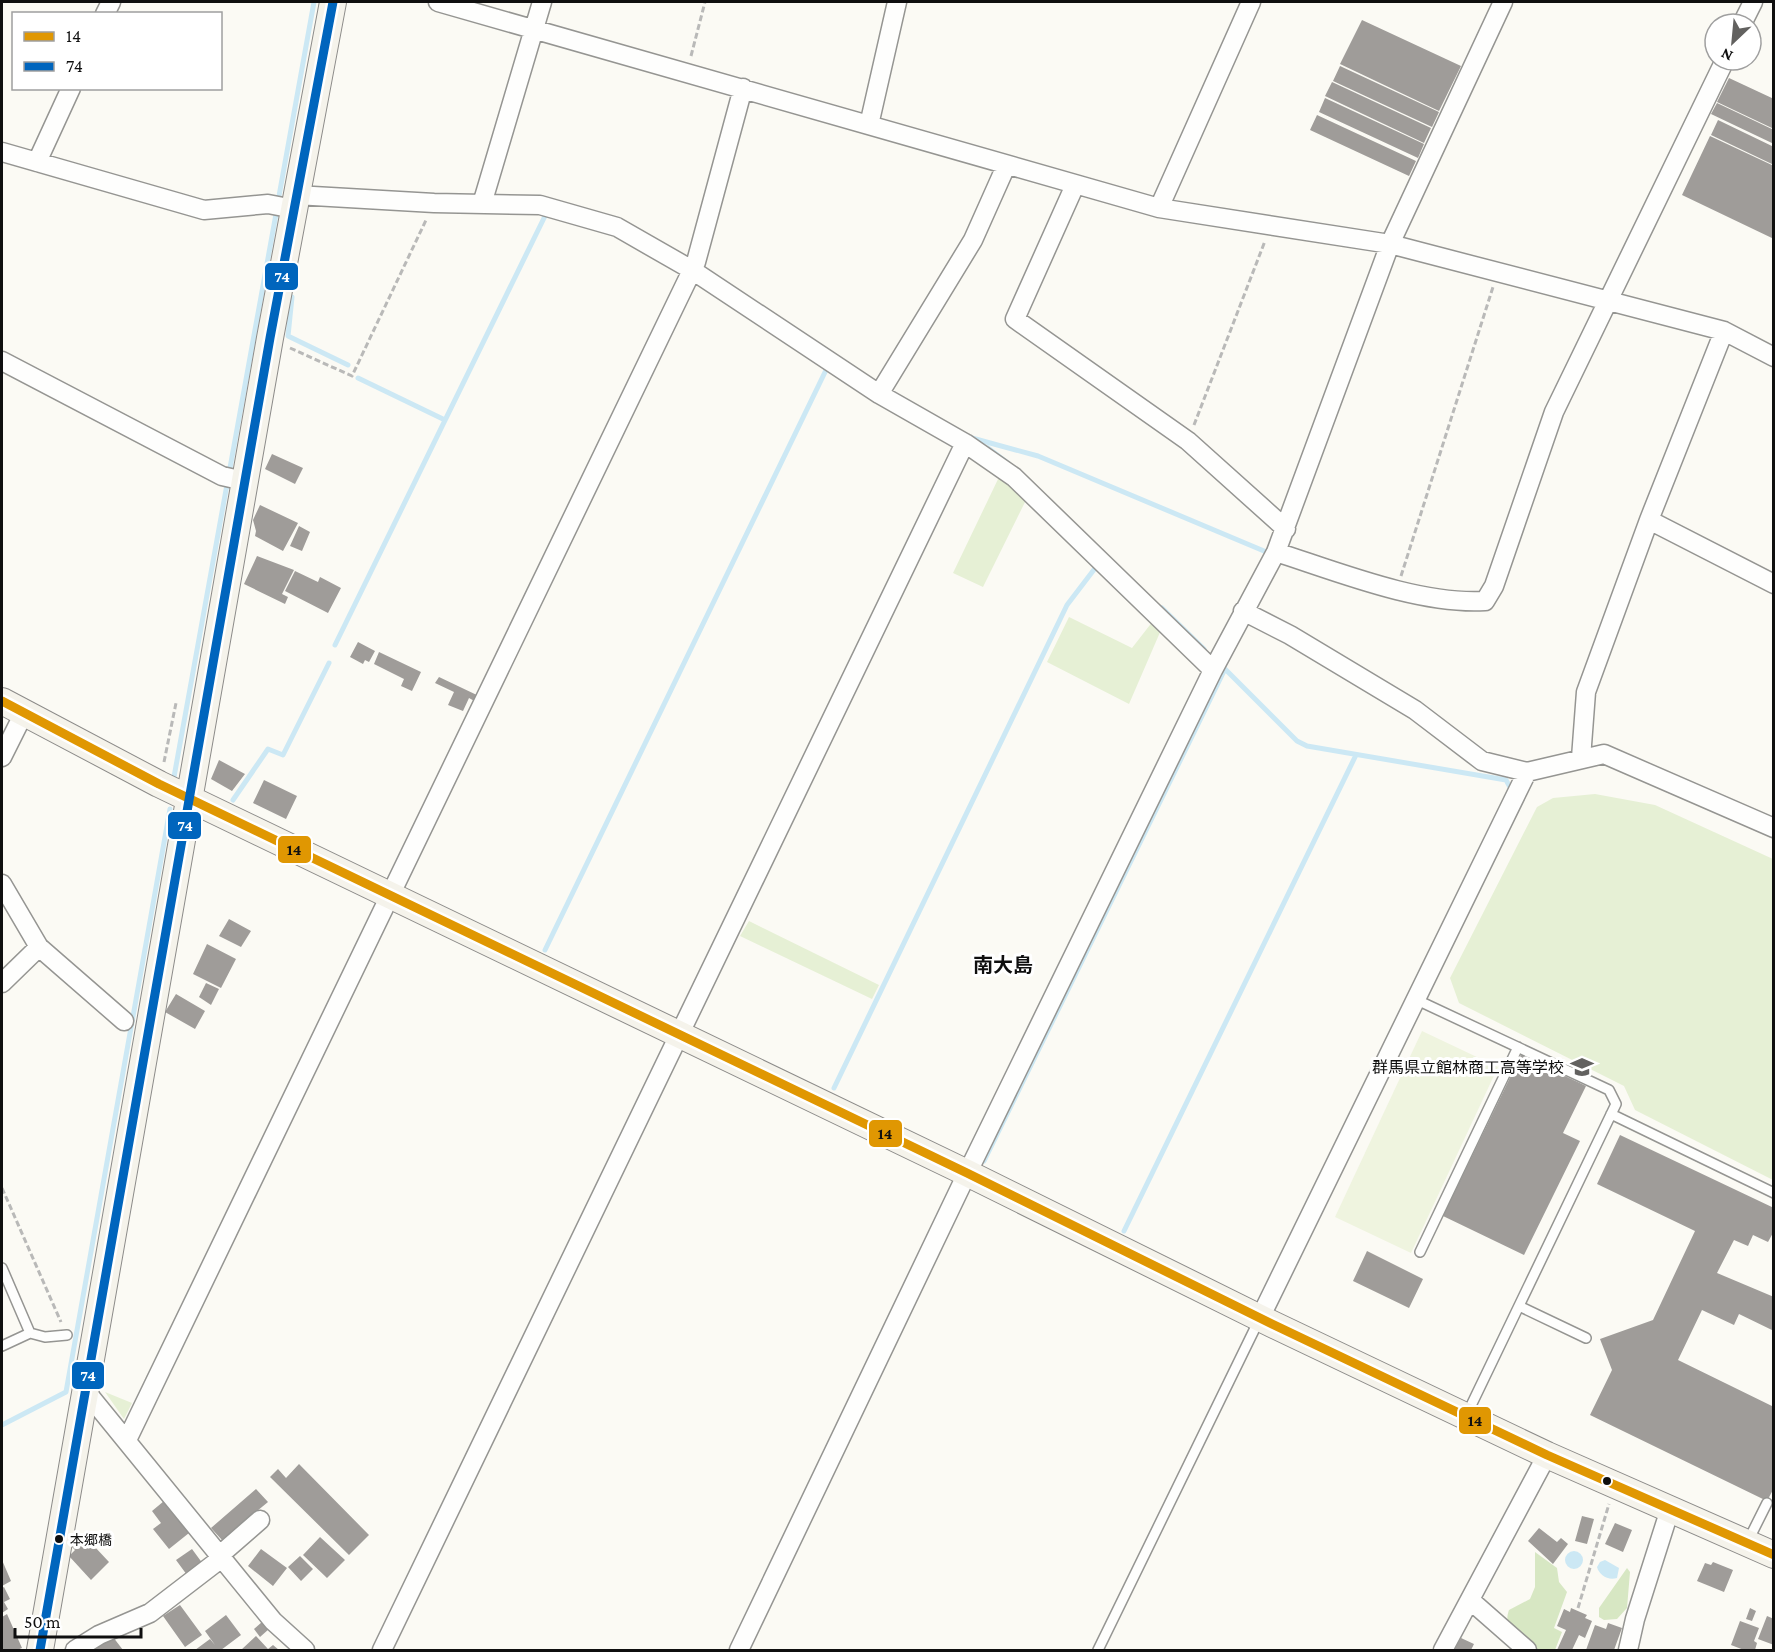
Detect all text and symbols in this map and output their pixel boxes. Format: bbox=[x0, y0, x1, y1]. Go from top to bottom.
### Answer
legend bbox=[12, 12, 222, 90]
north arrow bbox=[1703, 12, 1763, 72]
text: 14 bbox=[66, 26, 81, 46]
text: N bbox=[1718, 45, 1735, 65]
text: 74 bbox=[66, 56, 83, 76]
line badge: 74 bbox=[264, 262, 299, 291]
text: 74 bbox=[274, 268, 290, 285]
line badge: 74 bbox=[167, 811, 202, 840]
text: 74 bbox=[177, 817, 193, 834]
line badge: 14 bbox=[277, 835, 312, 864]
text: 14 bbox=[287, 841, 302, 858]
district label: 南大島 bbox=[973, 954, 1033, 976]
school or university icon: 群馬県立館林商工高等学校 bbox=[1569, 1054, 1595, 1080]
place label: 群馬県立館林商工高等学校 bbox=[1372, 1059, 1564, 1076]
line badge: 14 bbox=[868, 1119, 903, 1148]
text: 14 bbox=[878, 1125, 893, 1142]
line badge: 74 bbox=[71, 1361, 105, 1390]
text: 74 bbox=[80, 1367, 96, 1384]
line badge: 14 bbox=[1458, 1406, 1492, 1435]
text: 14 bbox=[1468, 1412, 1483, 1429]
unlabelled marker bbox=[1601, 1475, 1613, 1487]
place label: 本郷橋 bbox=[70, 1532, 112, 1548]
marker: 本郷橋 bbox=[53, 1533, 65, 1545]
scale bar bbox=[15, 1601, 141, 1639]
text: 50 m bbox=[24, 1612, 61, 1632]

